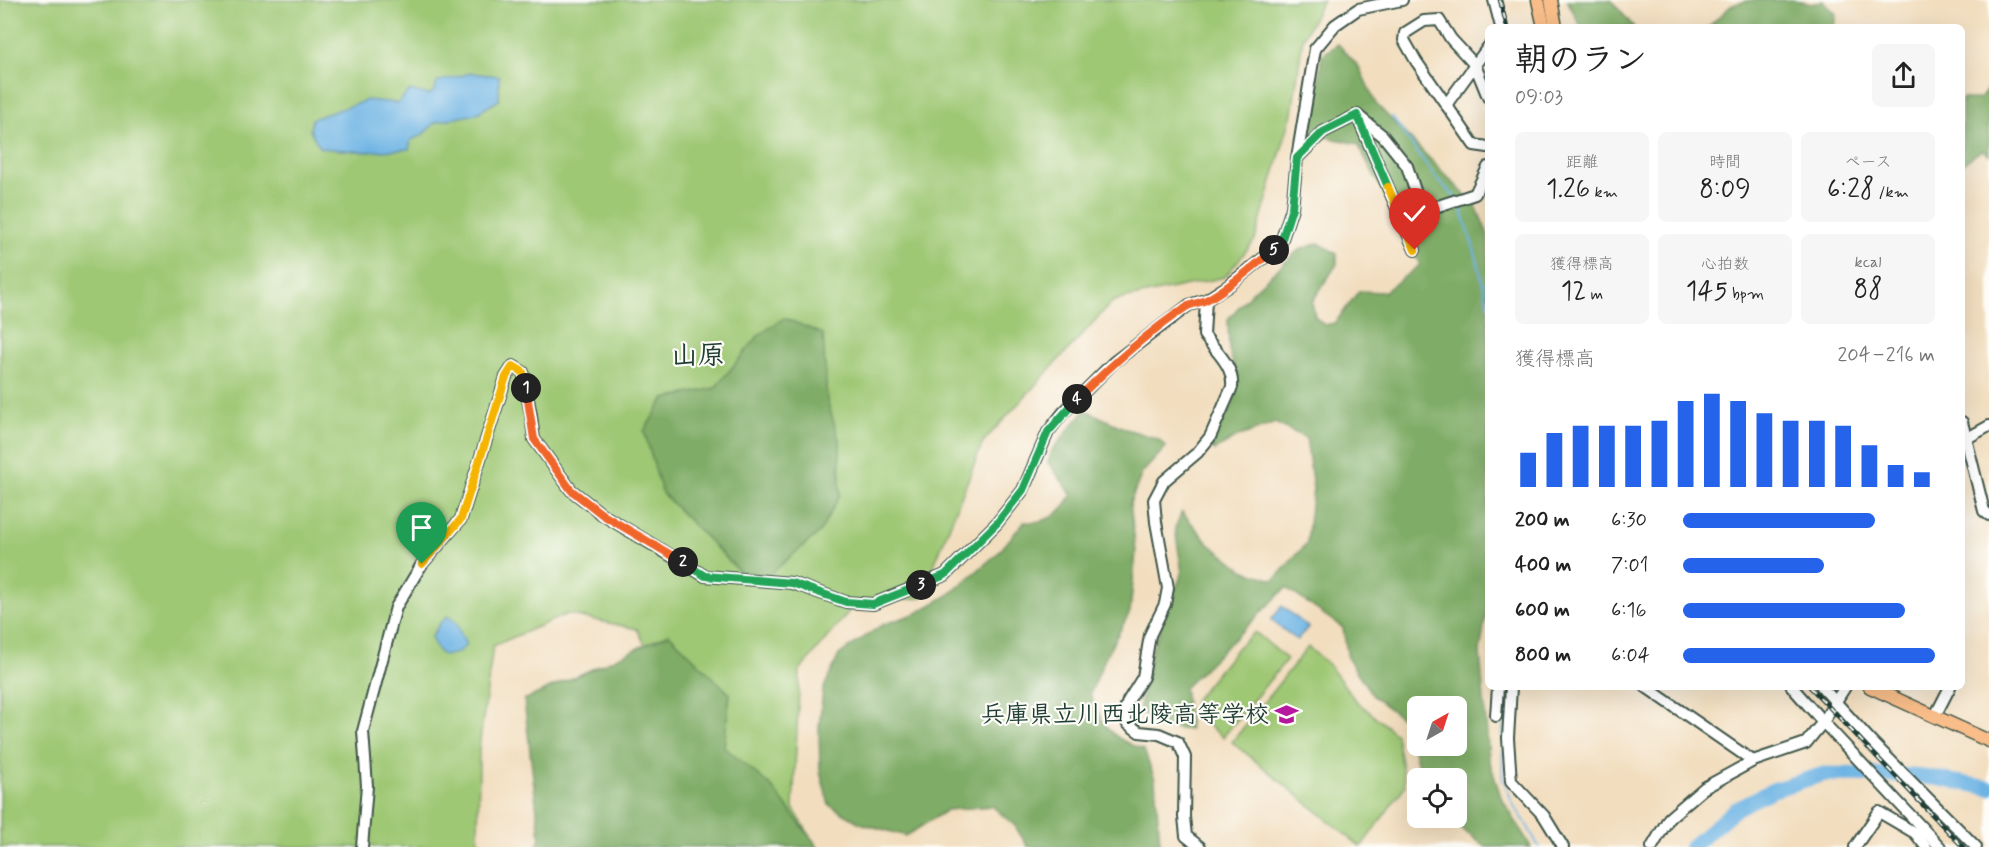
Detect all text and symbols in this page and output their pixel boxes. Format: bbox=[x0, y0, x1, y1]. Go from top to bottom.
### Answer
text: 朝のラン bbox=[1515, 39, 1647, 83]
button: share bbox=[1872, 44, 1935, 107]
text: 09:03 bbox=[1515, 84, 1563, 111]
text: 距離 bbox=[1566, 152, 1598, 173]
text: 時間 bbox=[1709, 152, 1741, 173]
text: ペース bbox=[1844, 152, 1892, 173]
text: 1.26 bbox=[1546, 173, 1590, 207]
text: 8:09 bbox=[1699, 173, 1751, 207]
text: 6:28 bbox=[1827, 173, 1874, 207]
text: km bbox=[1590, 182, 1618, 203]
text: /km bbox=[1874, 182, 1909, 203]
pin bbox=[1389, 188, 1440, 250]
icon: check bbox=[1398, 197, 1431, 230]
pin: 5 bbox=[1259, 235, 1289, 265]
text: 5 bbox=[1269, 239, 1279, 260]
text: kcal bbox=[1855, 252, 1881, 273]
text: 獲得標高 bbox=[1550, 254, 1614, 275]
text: 心拍数 bbox=[1701, 254, 1749, 275]
text: 88 bbox=[1854, 273, 1882, 307]
text: 12 bbox=[1561, 275, 1586, 309]
text: 145 bbox=[1686, 275, 1728, 309]
text: m bbox=[1586, 284, 1603, 305]
text: bpm bbox=[1728, 284, 1764, 305]
district label: 山原 bbox=[671, 339, 725, 374]
text: 204–216 m bbox=[1837, 342, 1935, 369]
text: 獲得標高 bbox=[1515, 346, 1595, 373]
pin: 1 bbox=[511, 373, 541, 403]
text: 1 bbox=[522, 377, 530, 398]
pin: 4 bbox=[1062, 384, 1092, 414]
text: 4 bbox=[1072, 388, 1082, 409]
pin bbox=[396, 502, 447, 564]
text: 200 m bbox=[1515, 507, 1570, 534]
text: 6:30 bbox=[1611, 507, 1647, 534]
icon: arrive bbox=[405, 511, 438, 544]
pin: 2 bbox=[668, 547, 698, 577]
text: 2 bbox=[679, 551, 687, 572]
text: 400 m bbox=[1515, 552, 1571, 579]
text: 7:01 bbox=[1611, 552, 1648, 579]
pin: 3 bbox=[906, 570, 936, 600]
text: 3 bbox=[917, 574, 925, 595]
text: 600 m bbox=[1515, 597, 1570, 624]
text: 6:16 bbox=[1611, 597, 1647, 624]
text: 800 m bbox=[1515, 642, 1571, 669]
text: 6:04 bbox=[1611, 642, 1650, 669]
north arrow bbox=[1407, 696, 1467, 756]
map controls bbox=[1407, 696, 1467, 828]
place label: 兵庫県立川西北陵高等学校 bbox=[981, 700, 1269, 731]
school or university icon: 兵庫県立川西北陵高等学校 bbox=[1274, 702, 1300, 728]
button: locate bbox=[1407, 768, 1467, 828]

